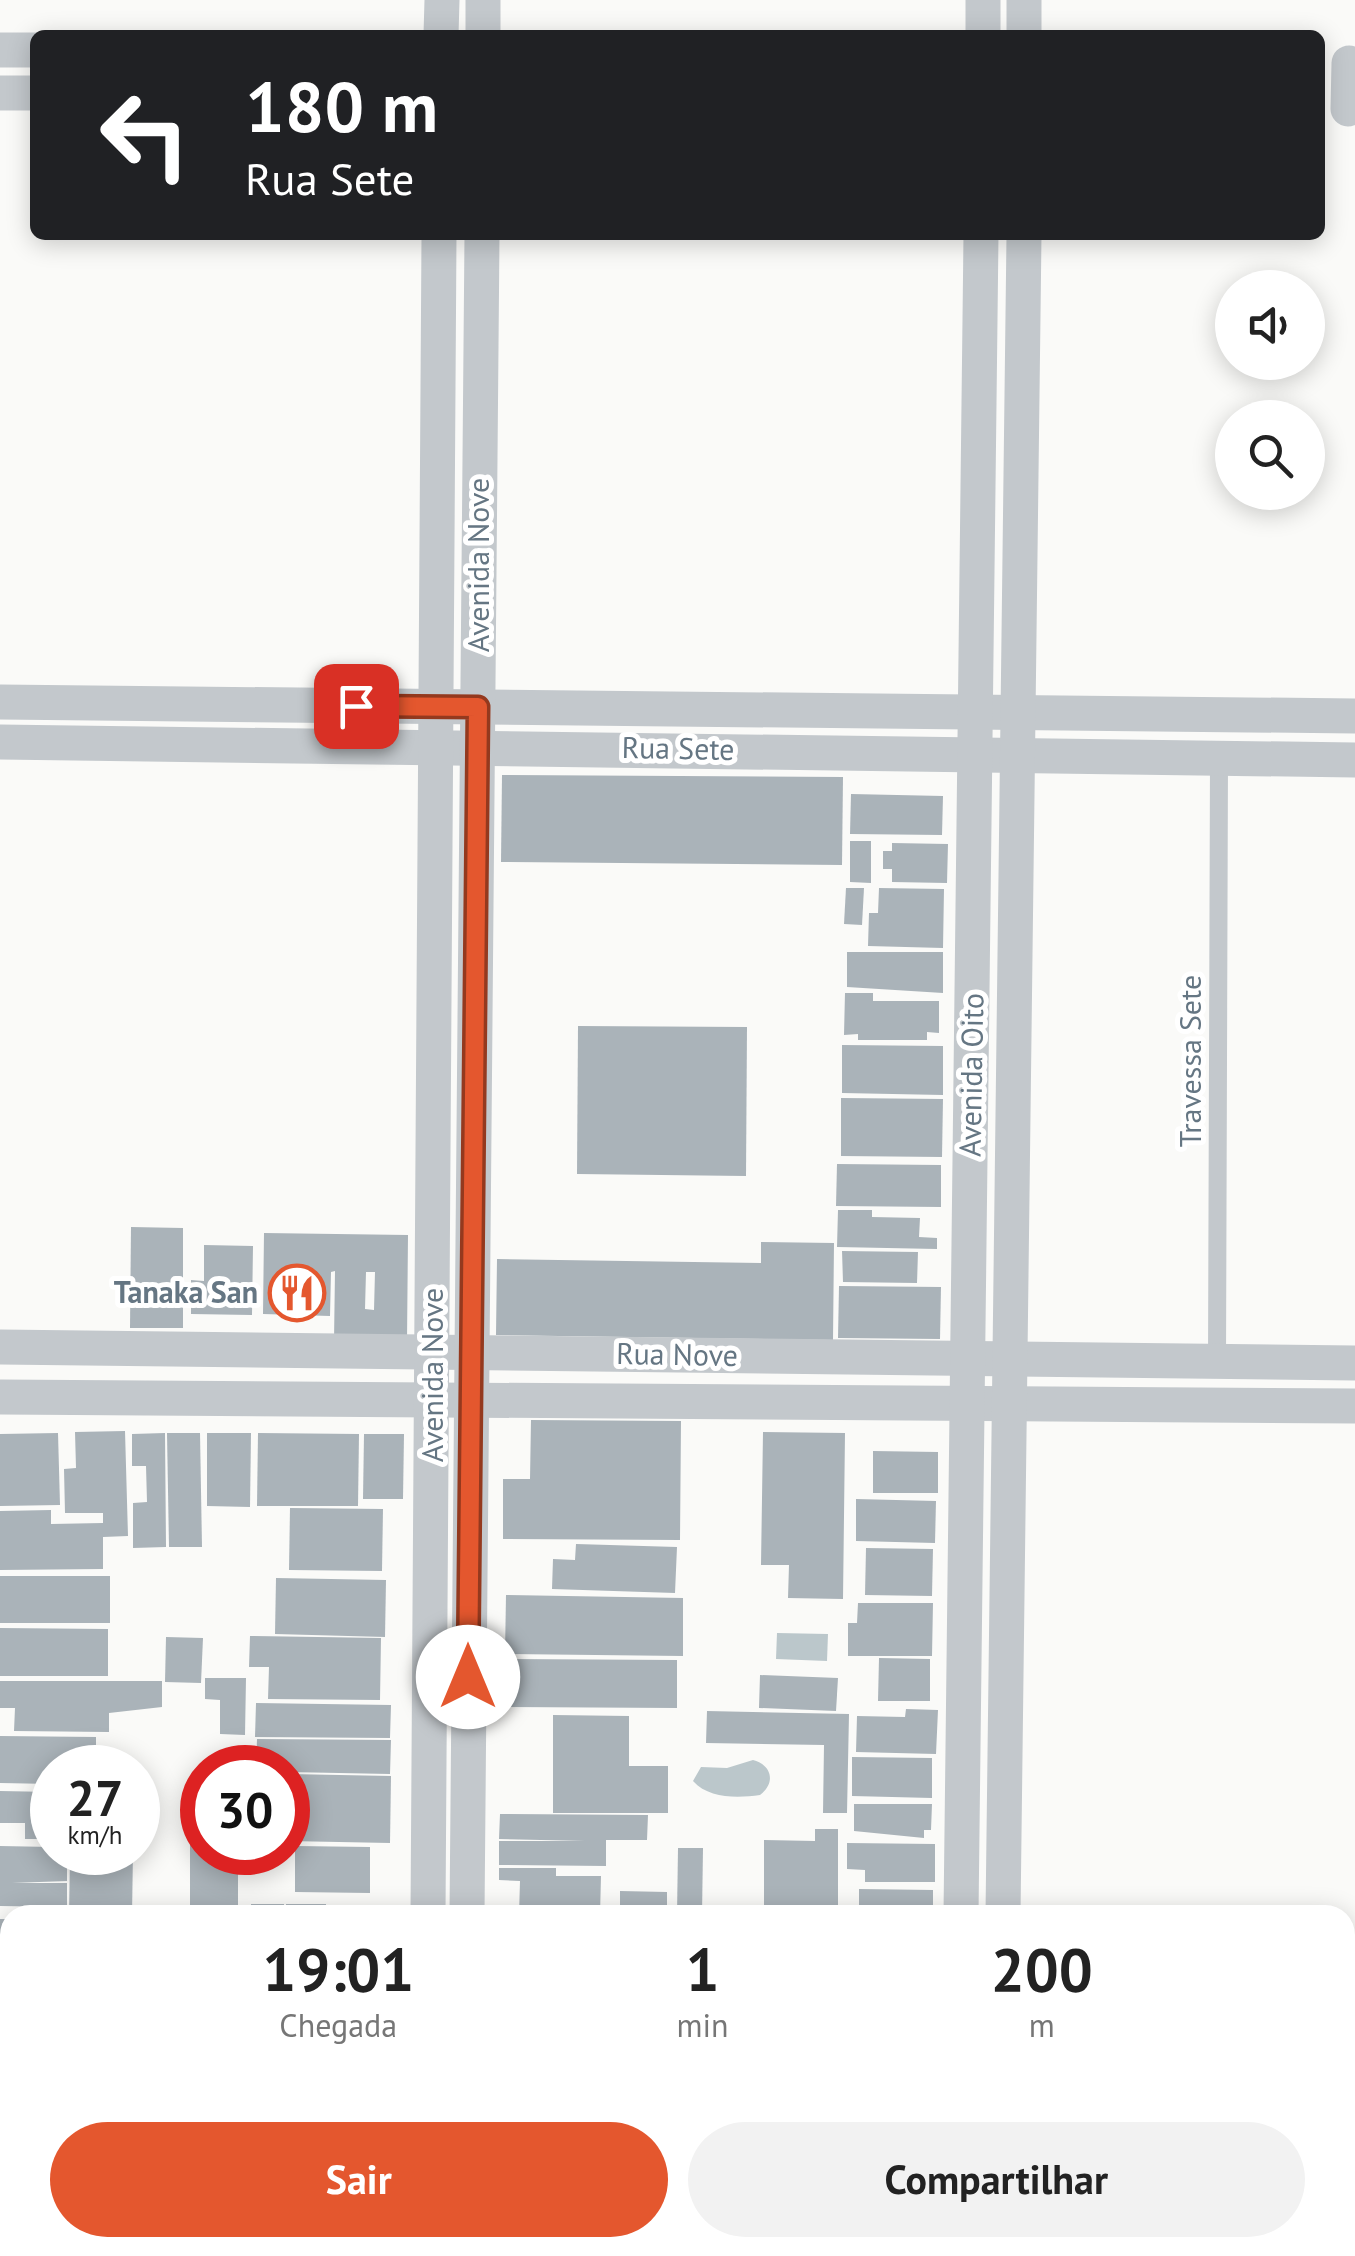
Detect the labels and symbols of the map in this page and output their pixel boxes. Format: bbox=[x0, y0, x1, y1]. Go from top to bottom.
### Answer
street label: Avenida Nove bbox=[458, 478, 497, 652]
pin bbox=[314, 664, 399, 749]
street label: Rua Sete bbox=[621, 727, 735, 768]
street label: Travessa Sete bbox=[1170, 975, 1209, 1147]
street label: Avenida Oito bbox=[950, 993, 991, 1157]
restaurant icon: Tanaka San bbox=[267, 1263, 327, 1323]
place label: Tanaka San bbox=[114, 1272, 258, 1311]
street label: Avenida Nove bbox=[412, 1288, 451, 1462]
street label: Rua Nove bbox=[616, 1333, 738, 1374]
position arrow bbox=[416, 1625, 520, 1729]
speed limit sign: 30 bbox=[180, 1745, 310, 1875]

